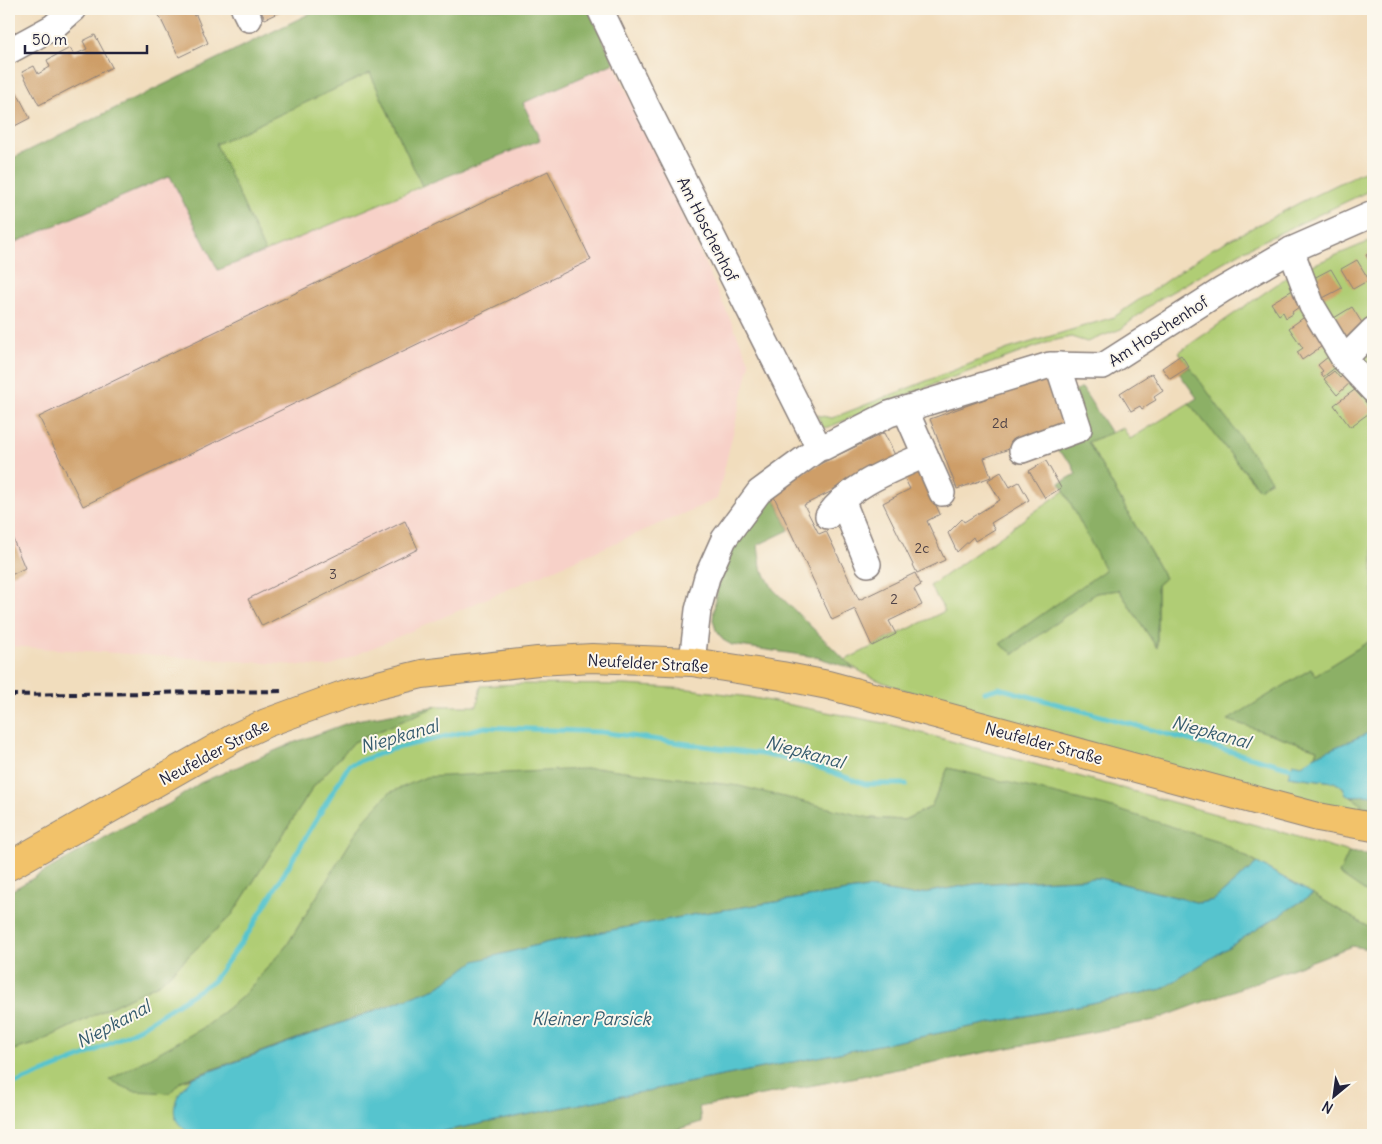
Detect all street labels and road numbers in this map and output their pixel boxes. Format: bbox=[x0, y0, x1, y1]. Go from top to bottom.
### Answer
street label: Am Hoschenhof bbox=[673, 173, 743, 285]
street label: Am Hoschenhof bbox=[1105, 291, 1212, 371]
street label: Neufelder Straße bbox=[587, 650, 709, 676]
street label: Neufelder Straße bbox=[156, 715, 272, 789]
street label: Neufelder Straße bbox=[983, 718, 1105, 768]

